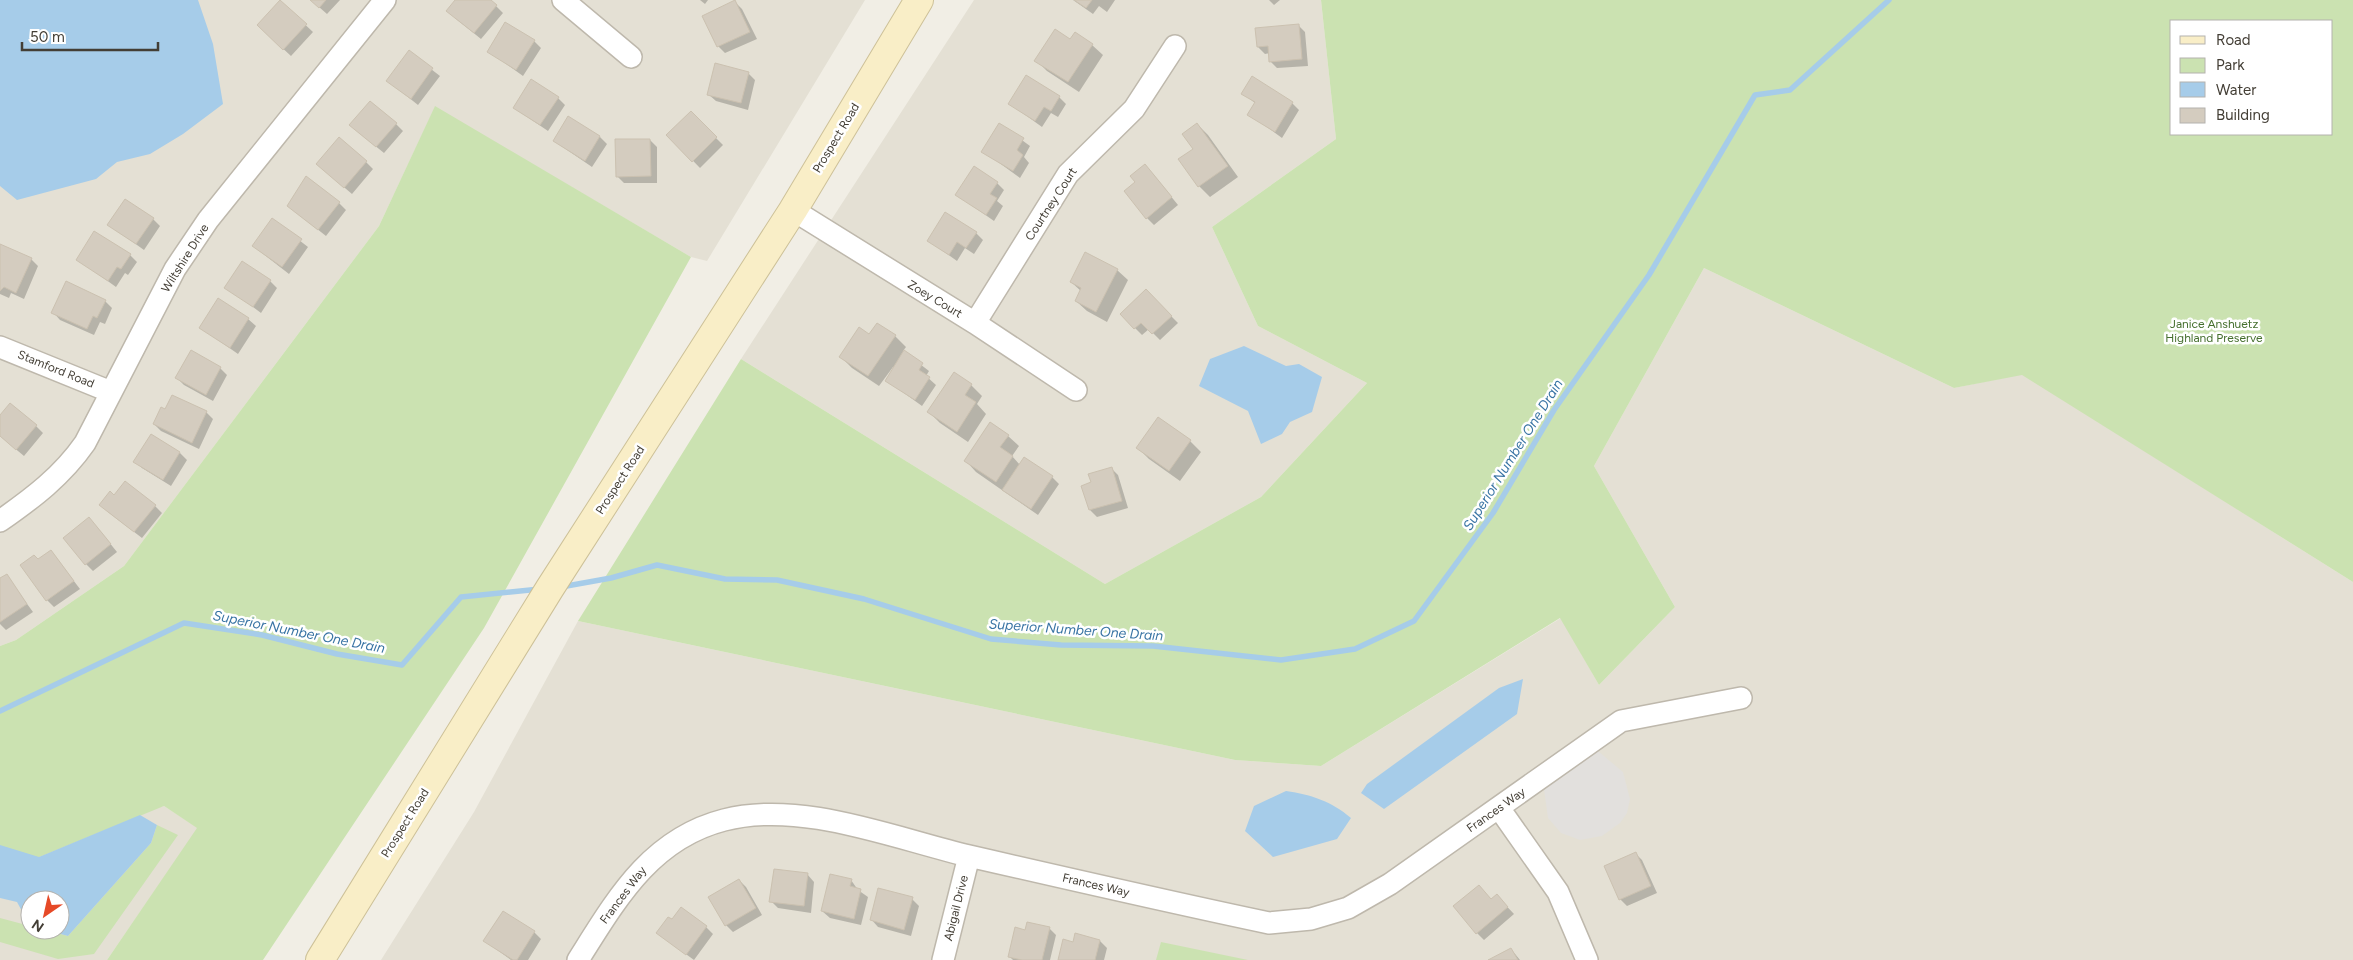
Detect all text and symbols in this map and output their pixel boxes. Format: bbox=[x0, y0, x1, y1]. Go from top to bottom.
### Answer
scale bar bbox=[22, 20, 159, 52]
legend bbox=[2170, 20, 2333, 135]
text: 50 m bbox=[30, 28, 65, 46]
text: Road bbox=[2216, 31, 2251, 49]
text: Park bbox=[2216, 56, 2245, 74]
text: Water bbox=[2216, 81, 2256, 99]
street label: Prospect Road bbox=[810, 101, 862, 175]
text: Building bbox=[2216, 106, 2270, 124]
street label: Courtney Court bbox=[1022, 165, 1080, 243]
street label: Wiltshire Drive bbox=[158, 221, 212, 295]
street label: Zoey Court bbox=[905, 277, 965, 321]
park label: Janice Anshuetz Highland Preserve bbox=[2165, 317, 2263, 345]
street label: Stamford Road bbox=[16, 347, 96, 391]
water label: Superior Number One Drain bbox=[1459, 376, 1567, 534]
street label: Prospect Road bbox=[593, 443, 647, 517]
water label: Superior Number One Drain bbox=[212, 607, 387, 657]
water label: Superior Number One Drain bbox=[988, 615, 1164, 645]
street label: Frances Way bbox=[1464, 784, 1529, 835]
street label: Prospect Road bbox=[378, 786, 432, 860]
street label: Frances Way bbox=[597, 863, 650, 926]
street label: Frances Way bbox=[1061, 871, 1131, 900]
street label: Abigail Drive bbox=[941, 873, 971, 942]
north arrow bbox=[20, 890, 70, 940]
text: N bbox=[29, 915, 47, 935]

